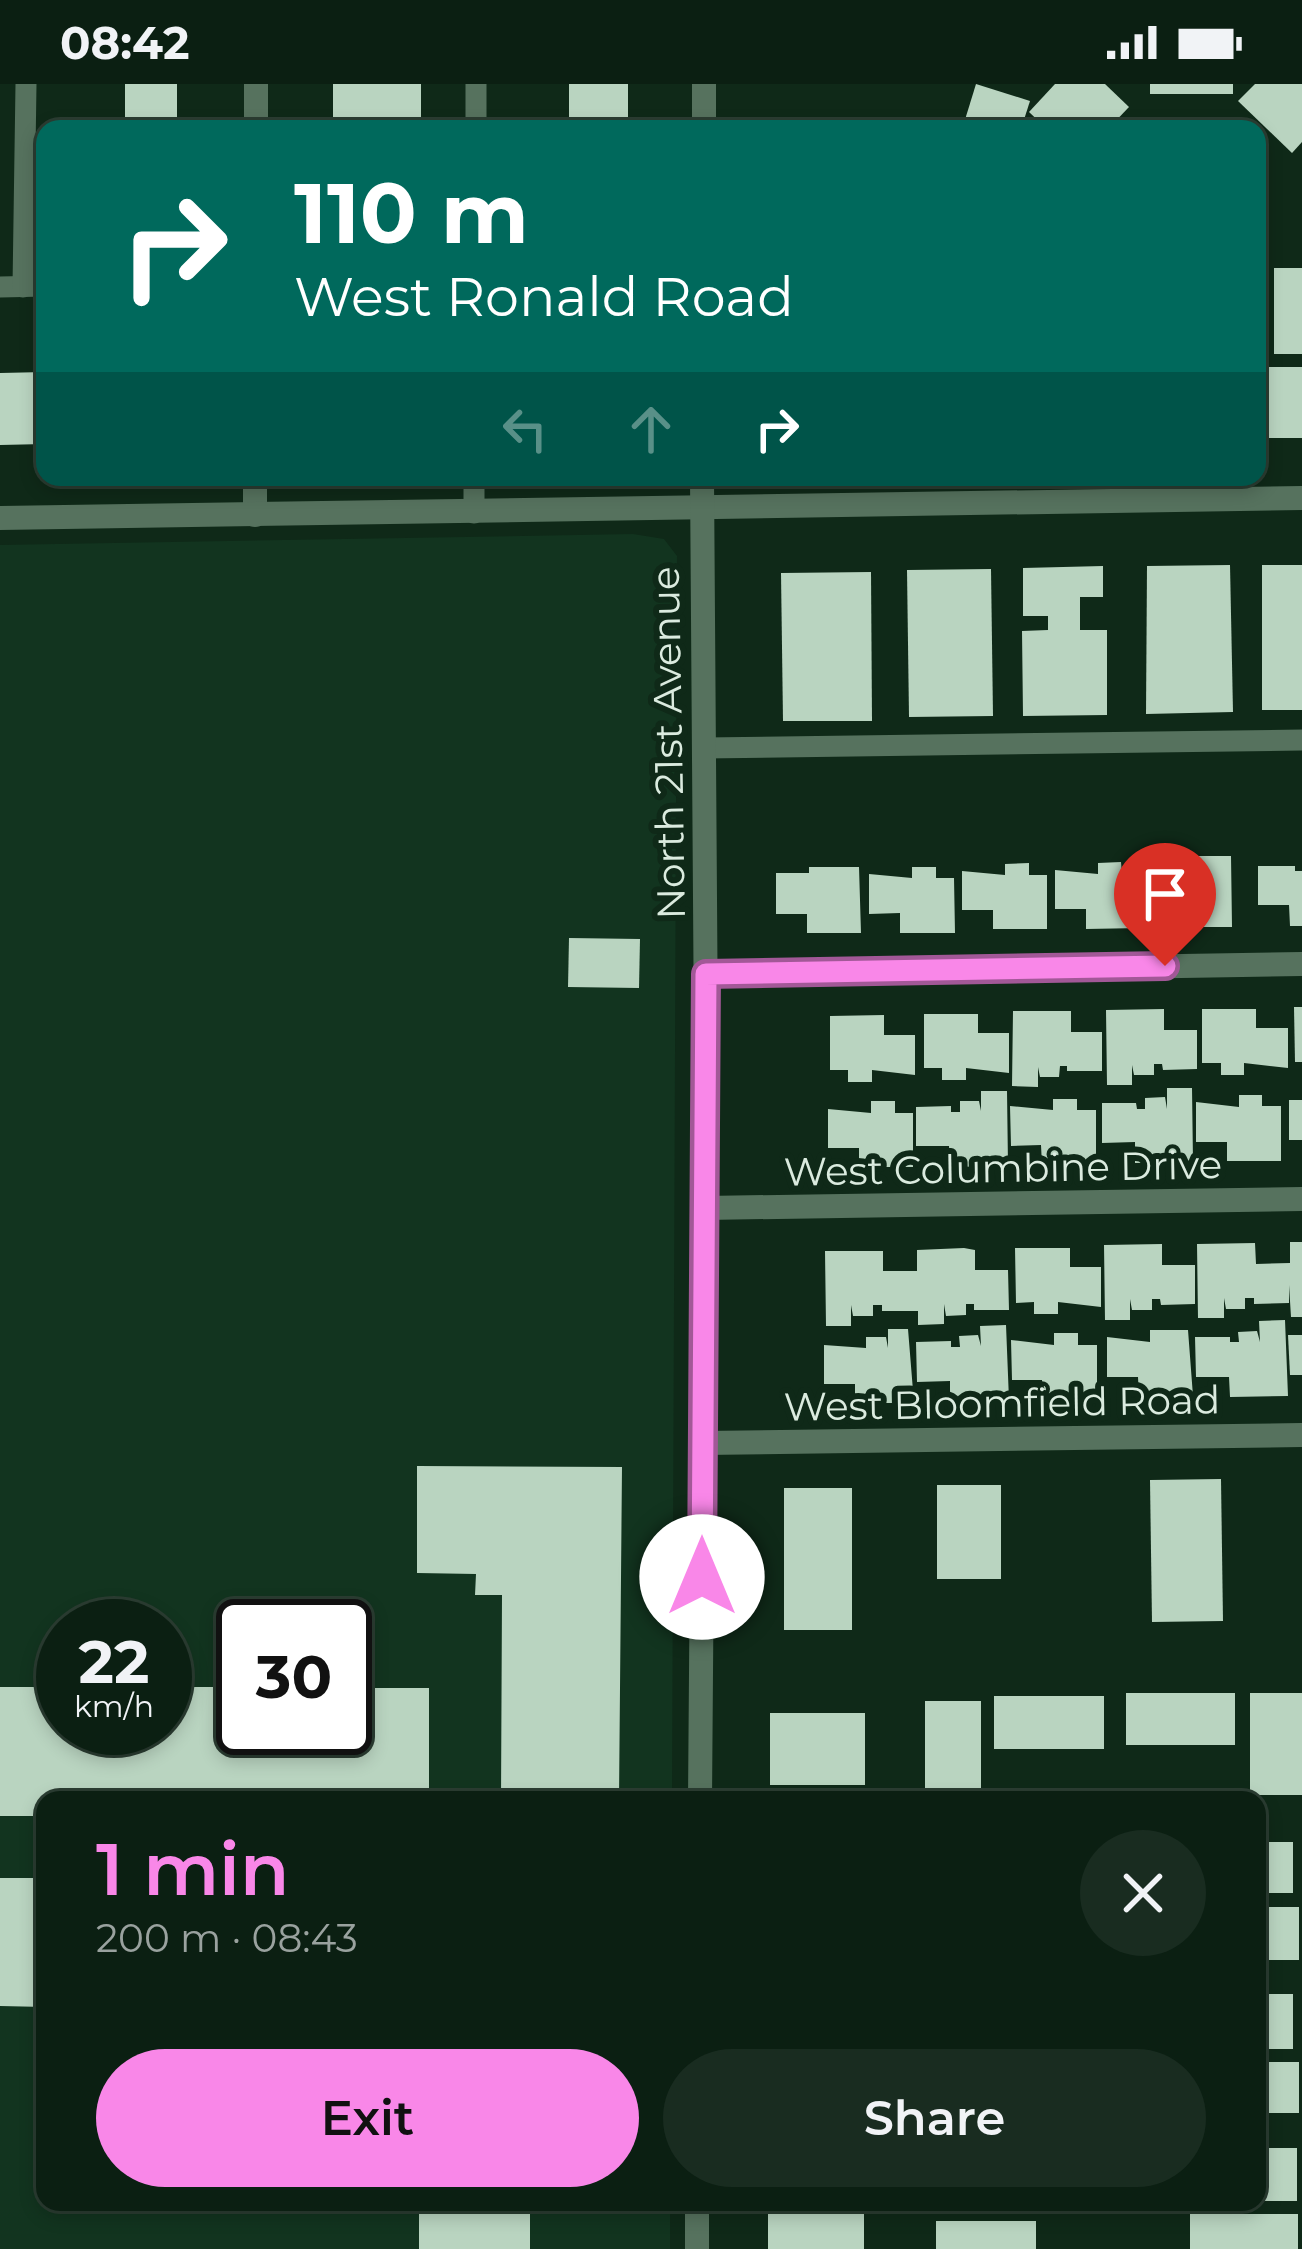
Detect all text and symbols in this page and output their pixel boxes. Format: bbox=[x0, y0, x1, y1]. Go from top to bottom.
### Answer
text: 08:42 bbox=[60, 15, 190, 70]
text: 110 m bbox=[294, 162, 529, 264]
icon: right bbox=[96, 168, 252, 324]
text: West Ronald Road bbox=[294, 264, 794, 330]
icon: left bbox=[492, 396, 558, 462]
icon: ahead bbox=[618, 396, 684, 462]
icon: right bbox=[744, 396, 810, 462]
street label: North 21st Avenue bbox=[641, 566, 695, 920]
pin bbox=[1114, 843, 1216, 966]
icon: arrive bbox=[1132, 861, 1198, 927]
street label: West Columbine Drive bbox=[783, 1140, 1223, 1196]
street label: West Bloomfield Road bbox=[783, 1375, 1221, 1431]
position arrow bbox=[639, 1514, 765, 1640]
speed limit sign: 30 bbox=[216, 1599, 372, 1755]
text: 22 bbox=[79, 1625, 149, 1698]
text: km/h bbox=[74, 1688, 154, 1725]
text: 1 min bbox=[96, 1825, 289, 1913]
button: close bbox=[1080, 1830, 1206, 1956]
text: 200 m · 08:43 bbox=[96, 1914, 358, 1962]
button: Exit bbox=[96, 2049, 639, 2187]
button: Share bbox=[663, 2049, 1206, 2187]

